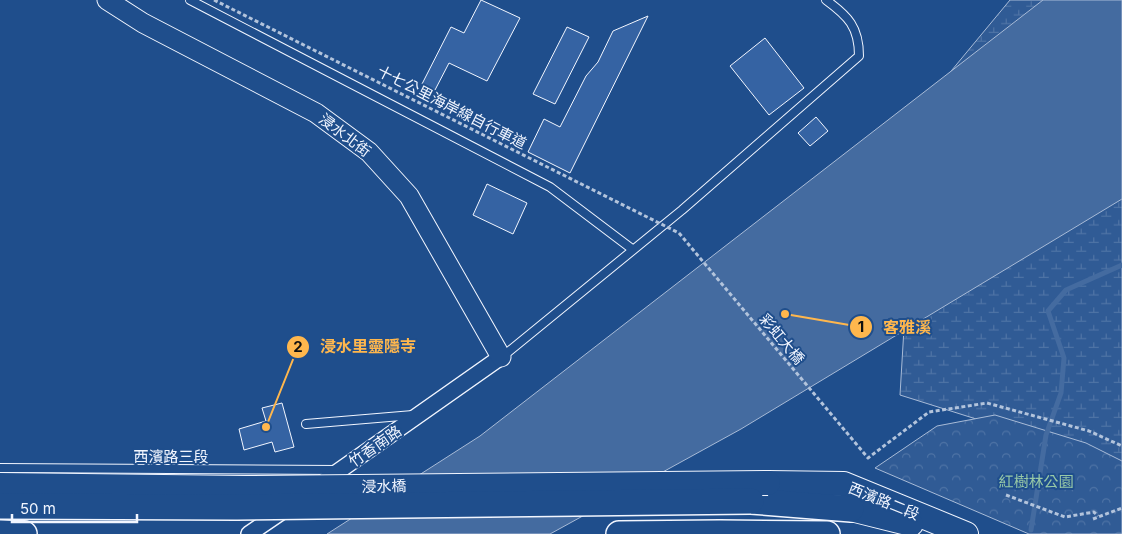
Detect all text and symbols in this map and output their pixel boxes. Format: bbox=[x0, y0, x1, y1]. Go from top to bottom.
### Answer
street label: 十七公里海岸線自行車道 bbox=[374, 61, 530, 153]
street label: 浸水北街 bbox=[315, 109, 375, 161]
street label: 彩虹大橋 bbox=[755, 310, 809, 368]
callout: 客雅溪 bbox=[848, 312, 941, 343]
text: 1 bbox=[858, 317, 864, 336]
text: 客雅溪 bbox=[883, 317, 931, 337]
callout: 浸水里靈隱寺 bbox=[285, 331, 426, 362]
text: 浸水里靈隱寺 bbox=[320, 336, 416, 356]
text: 2 bbox=[293, 337, 303, 356]
street label: 竹香南路 bbox=[345, 421, 405, 471]
street label: 西濱路三段 bbox=[133, 447, 209, 466]
park label: 紅樹林公園 bbox=[998, 472, 1074, 491]
street label: 浸水橋 bbox=[361, 476, 407, 496]
street label: 西濱路二段 bbox=[846, 478, 922, 524]
scale bar bbox=[12, 492, 138, 524]
text: 50 m bbox=[20, 499, 56, 518]

